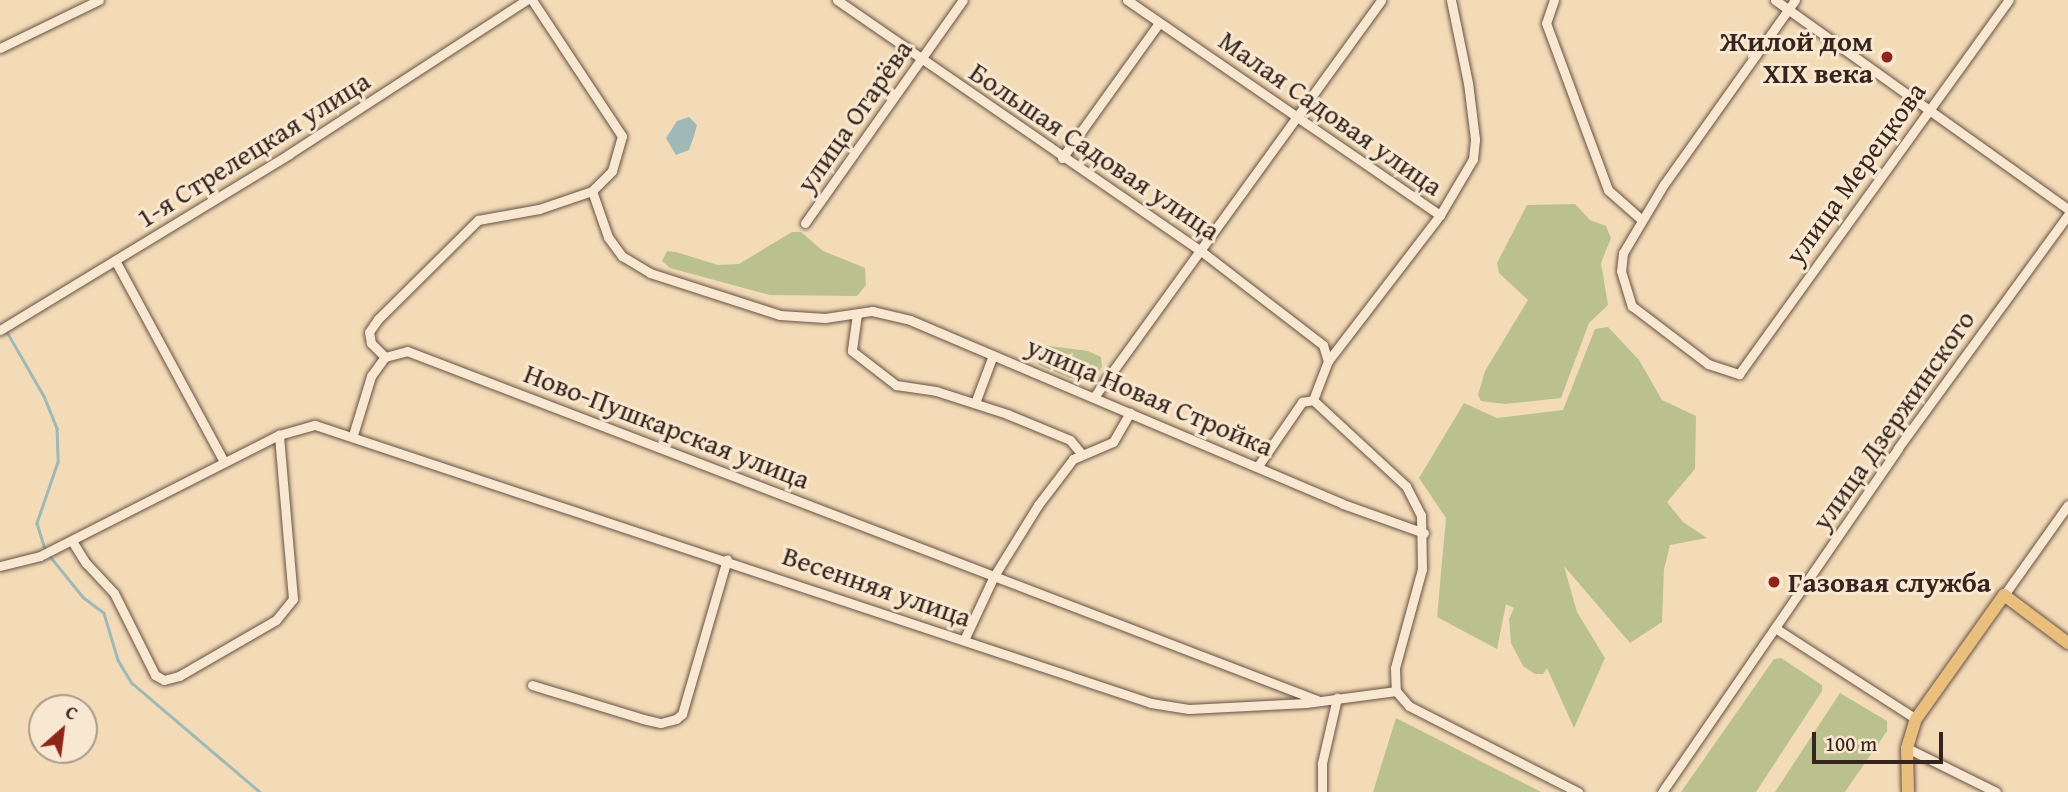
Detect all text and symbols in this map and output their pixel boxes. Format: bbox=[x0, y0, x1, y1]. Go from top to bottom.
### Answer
street label: Малая Садовая улица bbox=[1213, 23, 1449, 203]
place label: Жилой дом XIX века bbox=[1720, 24, 1873, 90]
street label: улица Огарёва bbox=[789, 33, 919, 199]
marker: Жилой дом XIX века bbox=[1879, 49, 1895, 65]
street label: Большая Садовая улица bbox=[963, 55, 1227, 247]
street label: 1-я Стрелецкая улица bbox=[130, 64, 376, 234]
street label: улица Мерецкова bbox=[1778, 75, 1932, 271]
street label: улица Дзержинского bbox=[1804, 303, 1982, 537]
street label: улица Новая Стройка bbox=[1022, 329, 1278, 463]
street label: Ново-Пушкарская улица bbox=[519, 356, 815, 496]
street label: Весенняя улица bbox=[778, 538, 976, 634]
place label: Газовая служба bbox=[1788, 565, 1991, 599]
marker: Газовая служба bbox=[1766, 574, 1782, 590]
north arrow bbox=[28, 694, 98, 764]
text: С bbox=[61, 697, 83, 727]
scale bar bbox=[1816, 718, 1947, 762]
text: 100 m bbox=[1825, 728, 1877, 759]

